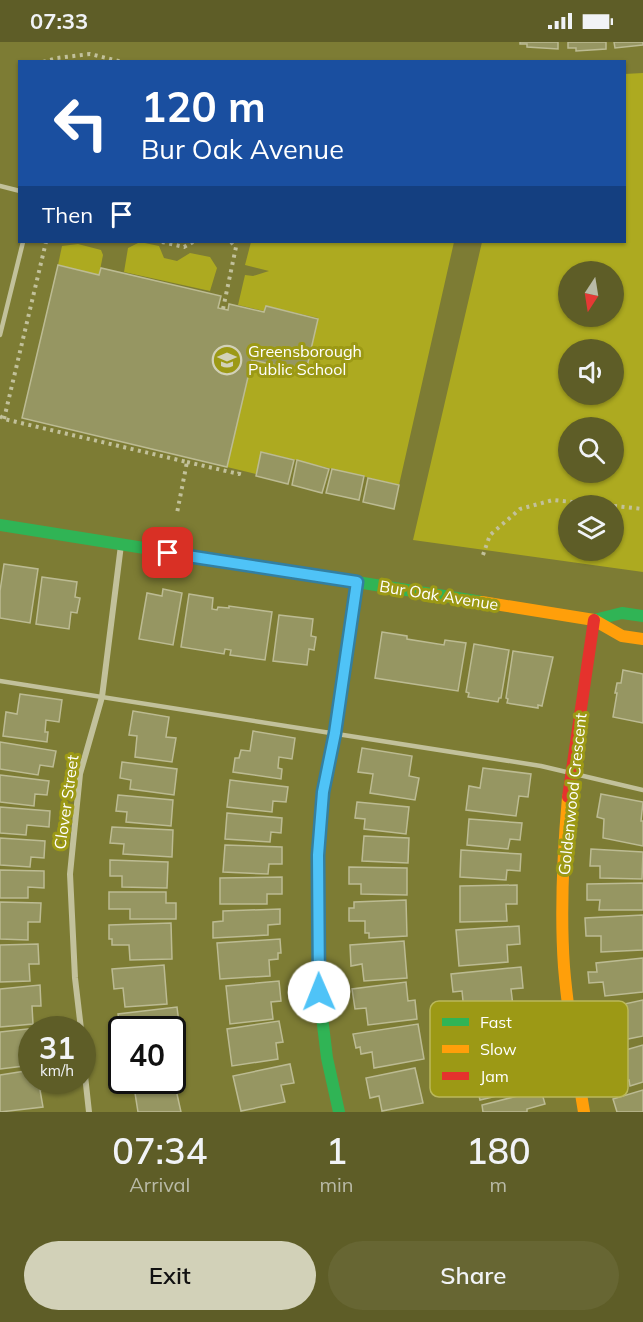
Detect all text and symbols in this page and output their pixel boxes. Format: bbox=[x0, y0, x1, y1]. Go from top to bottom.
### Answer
text: 07:33 bbox=[30, 7, 88, 35]
text: 120 m bbox=[141, 80, 266, 133]
icon: left bbox=[42, 84, 120, 162]
text: Bur Oak Avenue bbox=[141, 132, 344, 166]
icon: arrive bbox=[105, 198, 138, 231]
text: Then bbox=[42, 201, 93, 229]
north arrow bbox=[558, 261, 624, 327]
map controls bbox=[558, 261, 624, 561]
button: sound bbox=[558, 339, 624, 405]
place label: Greensborough Public School bbox=[248, 341, 362, 379]
school or university icon: Greensborough Public School bbox=[211, 344, 243, 376]
button: search bbox=[558, 417, 624, 483]
button: layers bbox=[558, 495, 624, 561]
pin bbox=[142, 527, 193, 578]
icon: arrive bbox=[151, 536, 184, 569]
street label: Bur Oak Avenue bbox=[378, 576, 500, 614]
street label: Goldenwood Crescent bbox=[554, 712, 590, 876]
street label: Clover Street bbox=[49, 753, 83, 850]
position arrow bbox=[287, 960, 351, 1024]
legend bbox=[430, 1001, 628, 1097]
text: Fast bbox=[480, 1012, 512, 1032]
speed limit sign: 40 bbox=[108, 1016, 186, 1094]
text: 31 bbox=[39, 1029, 75, 1067]
text: Slow bbox=[480, 1039, 517, 1059]
text: km/h bbox=[40, 1061, 74, 1080]
text: Jam bbox=[480, 1066, 509, 1086]
text: 07:34 bbox=[112, 1128, 207, 1173]
text: 1 bbox=[326, 1128, 347, 1173]
text: 180 bbox=[466, 1128, 531, 1173]
text: Arrival bbox=[129, 1172, 190, 1197]
text: min bbox=[320, 1172, 354, 1197]
text: m bbox=[490, 1172, 507, 1197]
button: Exit bbox=[24, 1241, 316, 1310]
button: Share bbox=[328, 1241, 619, 1310]

